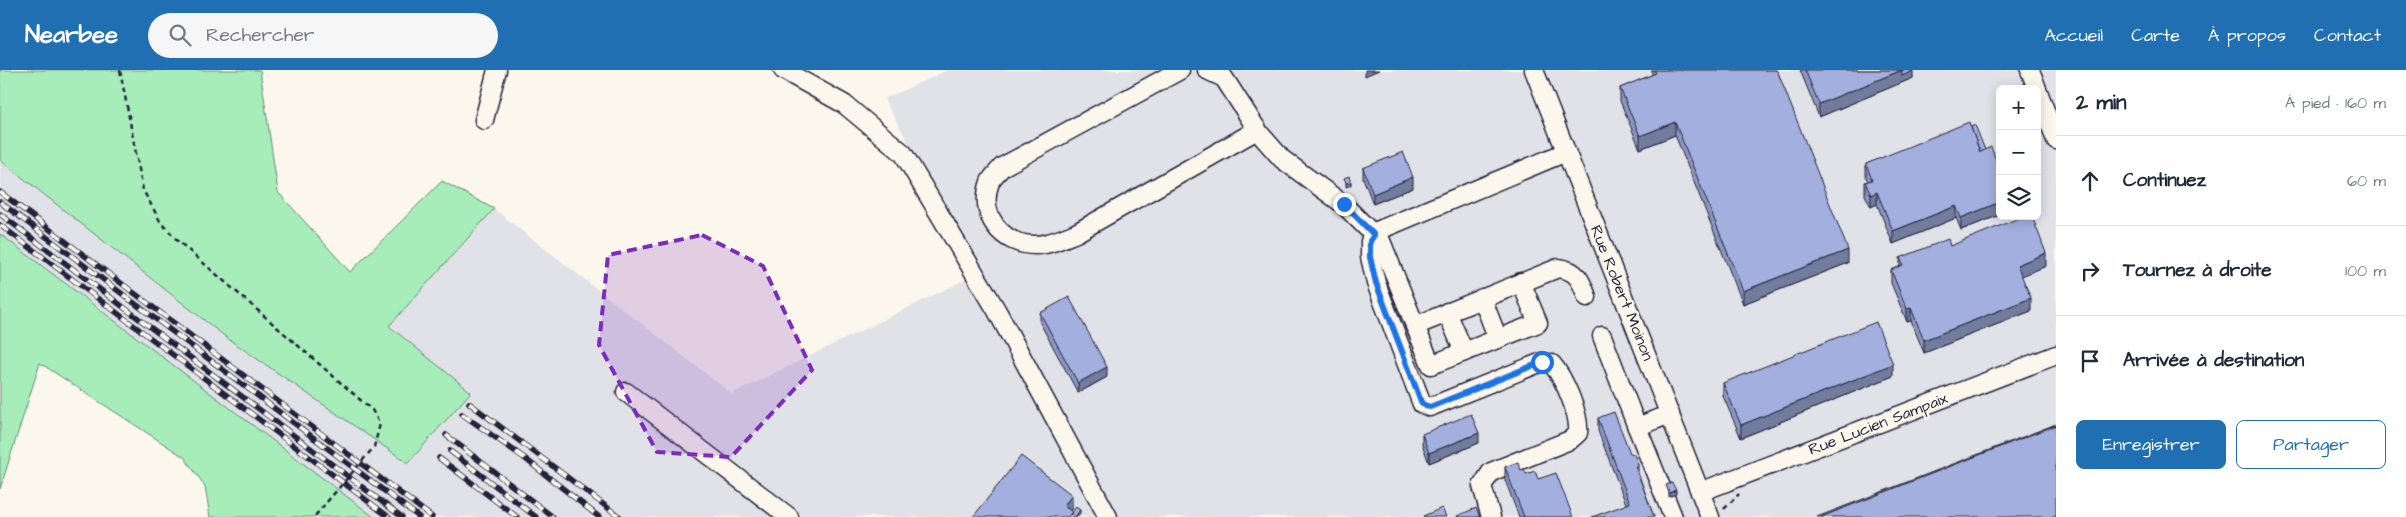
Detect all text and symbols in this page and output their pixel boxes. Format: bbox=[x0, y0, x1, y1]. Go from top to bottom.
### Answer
search box bbox=[148, 13, 498, 58]
text: Nearbee bbox=[25, 18, 118, 52]
icon: search bbox=[166, 21, 194, 49]
text: Rechercher bbox=[206, 22, 314, 49]
text: Accueil bbox=[2044, 23, 2103, 48]
text: Carte bbox=[2131, 23, 2180, 48]
text: À propos bbox=[2208, 23, 2286, 48]
text: Contact bbox=[2314, 23, 2381, 48]
map controls bbox=[1996, 85, 2041, 220]
button: + bbox=[1996, 85, 2041, 130]
text: 2 min bbox=[2076, 88, 2126, 117]
text: À pied · 160 m bbox=[2285, 92, 2386, 114]
button: − bbox=[1996, 130, 2041, 175]
icon: ahead bbox=[2076, 167, 2104, 195]
text: Continuez bbox=[2123, 167, 2206, 194]
text: 60 m bbox=[2347, 170, 2386, 192]
button: layers bbox=[1996, 175, 2041, 220]
route end bbox=[1333, 193, 1356, 216]
street label: Rue Robert Moinon bbox=[1585, 222, 1659, 364]
icon: right bbox=[2076, 257, 2104, 285]
text: Tournez à droite bbox=[2123, 257, 2271, 284]
text: 100 m bbox=[2345, 260, 2386, 282]
icon: arrive bbox=[2076, 347, 2104, 375]
text: Arrivée à destination bbox=[2123, 347, 2304, 374]
route start bbox=[1531, 351, 1554, 374]
street label: Rue Lucien Sampaix bbox=[1805, 387, 1951, 461]
button: Enregistrer bbox=[2076, 420, 2226, 469]
button: Partager bbox=[2236, 420, 2386, 469]

